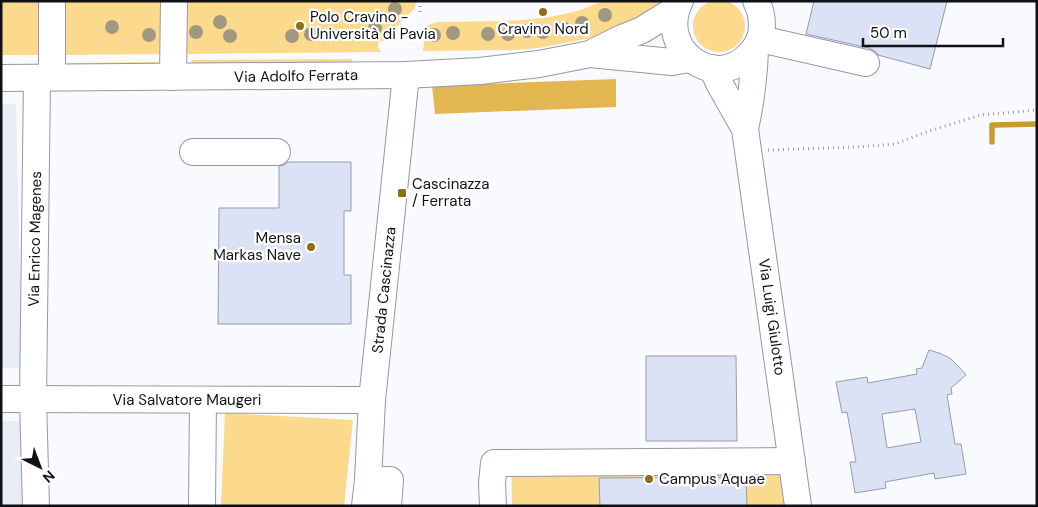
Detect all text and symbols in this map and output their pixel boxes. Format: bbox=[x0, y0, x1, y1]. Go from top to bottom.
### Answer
marker: Cravino Nord bbox=[537, 6, 549, 18]
place label: Polo Cravino - Università di Pavia bbox=[310, 7, 436, 44]
scale bar bbox=[863, 15, 1003, 47]
place label: Cravino Nord bbox=[497, 19, 589, 39]
marker: Polo Cravino - Università di Pavia bbox=[294, 20, 306, 32]
text: 50 m bbox=[870, 23, 907, 43]
street label: Via Adolfo Ferrata bbox=[234, 65, 358, 87]
street label: Via Enrico Magenes bbox=[24, 171, 46, 307]
place label: Cascinazza / Ferrata bbox=[412, 174, 489, 211]
marker: Cascinazza / Ferrata bbox=[396, 187, 408, 199]
street label: Strada Cascinazza bbox=[367, 226, 401, 354]
place label: Mensa Markas Nave bbox=[213, 228, 301, 265]
marker: Mensa Markas Nave bbox=[305, 241, 317, 253]
street label: Via Luigi Giulotto bbox=[754, 257, 790, 377]
street label: Via Salvatore Maugeri bbox=[113, 390, 261, 410]
north arrow bbox=[15, 442, 65, 492]
text: N bbox=[39, 467, 59, 487]
place label: Campus Aquae bbox=[659, 469, 765, 489]
marker: Campus Aquae bbox=[643, 473, 655, 485]

